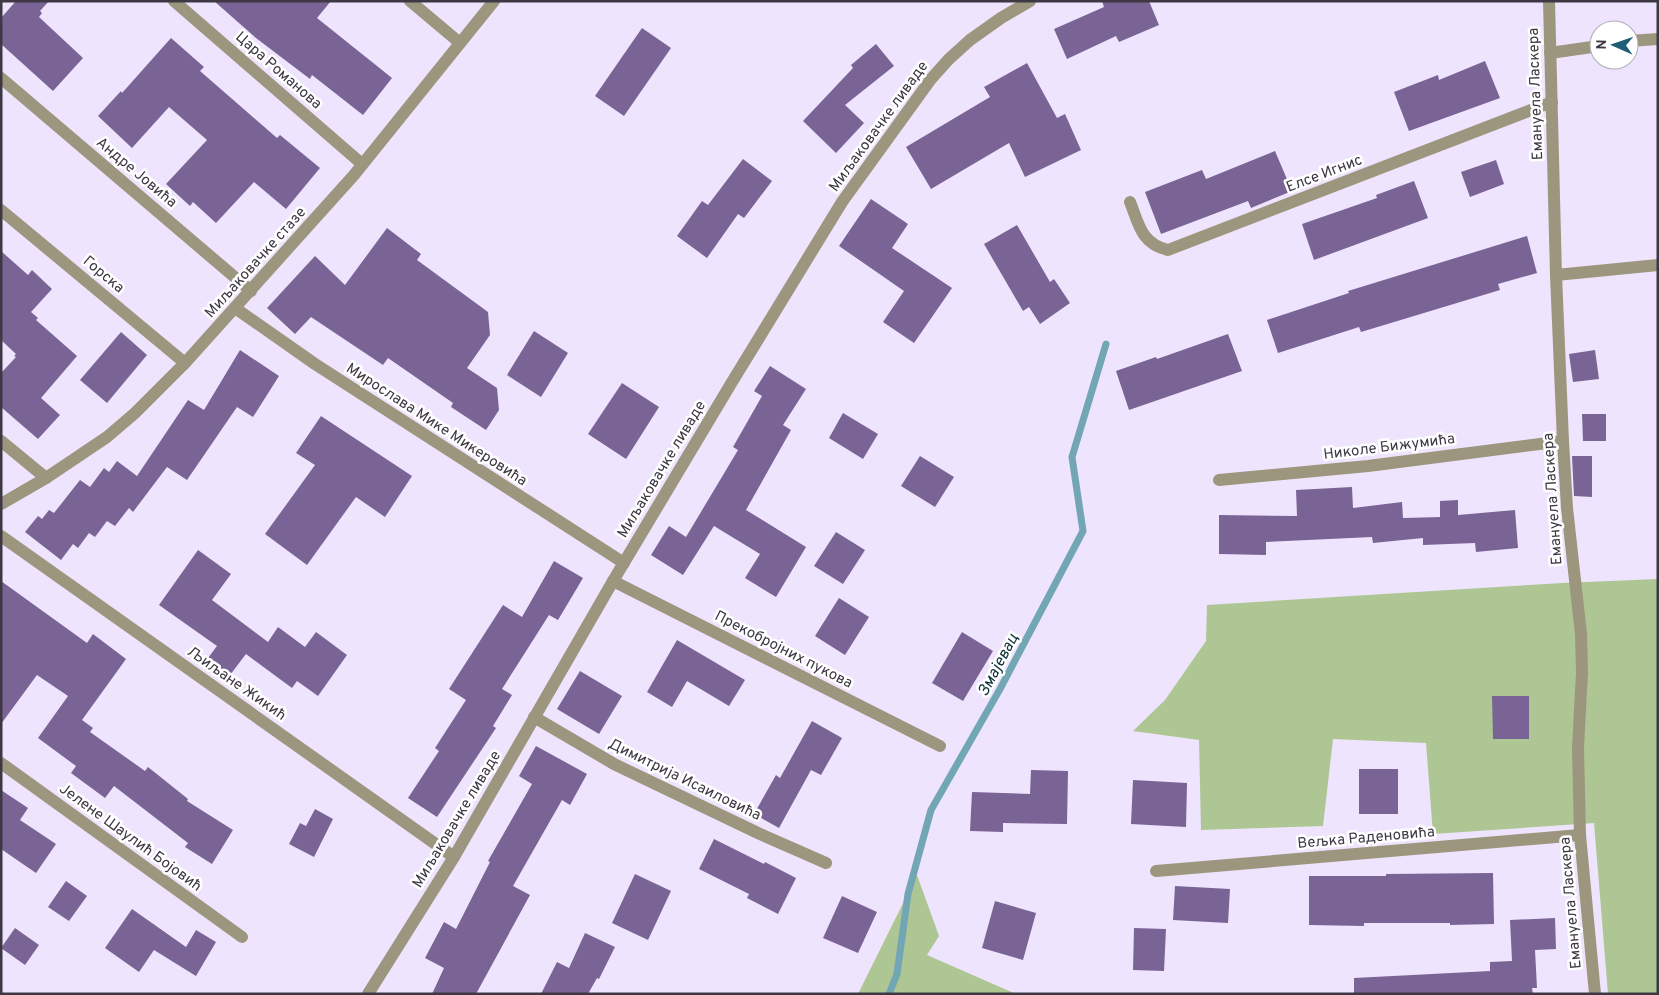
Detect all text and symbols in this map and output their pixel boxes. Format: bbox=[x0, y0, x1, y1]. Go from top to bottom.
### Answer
north arrow bbox=[1589, 20, 1639, 70]
street label: Емануела Ласкера bbox=[1525, 27, 1548, 161]
street label: Цара Романова bbox=[231, 28, 325, 114]
text: N bbox=[1594, 39, 1611, 50]
street label: Миљаковачке ливаде bbox=[825, 58, 933, 196]
street label: Андре Јовића bbox=[92, 134, 180, 213]
street label: Елсе Игнис bbox=[1284, 151, 1365, 198]
street label: Миљаковачке стазе bbox=[201, 204, 311, 322]
street label: Горска bbox=[78, 252, 128, 298]
street label: Мирослава Мике Микеровића bbox=[342, 360, 530, 491]
street label: Миљаковачке ливаде bbox=[614, 398, 711, 542]
street label: Николе Бижумића bbox=[1322, 430, 1456, 465]
street label: Емануела Ласкера bbox=[1539, 432, 1568, 566]
street label: Прекобројних пукова bbox=[711, 607, 856, 693]
water label: Змајевац bbox=[974, 630, 1024, 700]
street label: Љиљане Жикић bbox=[183, 643, 289, 726]
street label: Димитрија Исаиловића bbox=[605, 735, 764, 826]
street label: Миљаковачке ливаде bbox=[409, 748, 506, 892]
street label: Јелене Шаулић Бојовић bbox=[55, 780, 205, 896]
street label: Вељка Раденовића bbox=[1297, 823, 1436, 854]
street label: Емануела Ласкера bbox=[1556, 836, 1587, 970]

